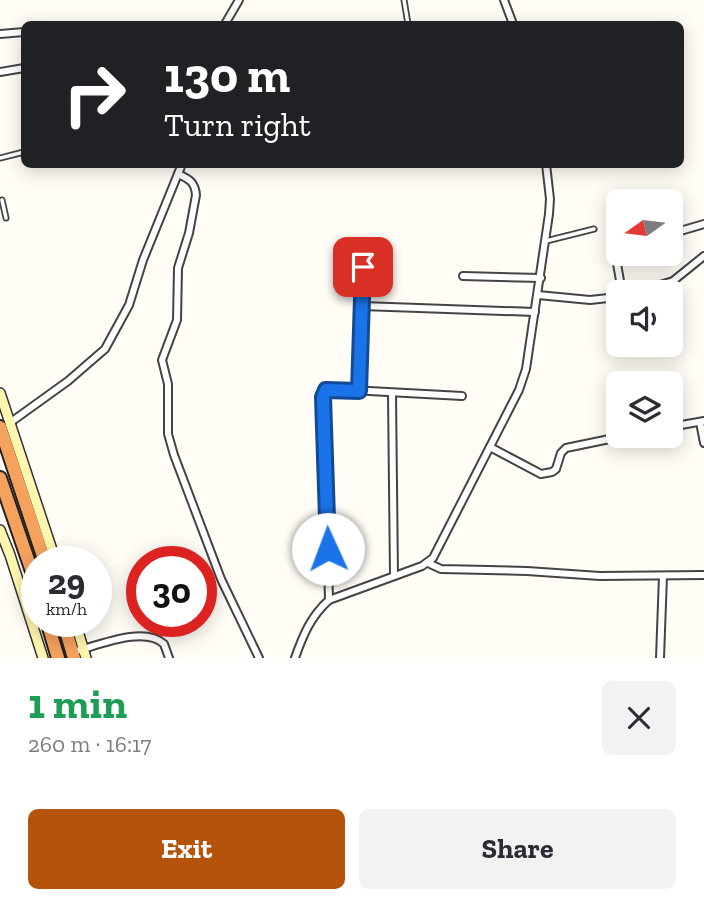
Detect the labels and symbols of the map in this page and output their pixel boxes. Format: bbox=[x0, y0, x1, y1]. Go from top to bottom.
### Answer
north arrow bbox=[606, 189, 682, 266]
pin bbox=[333, 237, 393, 297]
position arrow bbox=[291, 512, 365, 586]
speed limit sign: 30 bbox=[126, 546, 217, 637]

